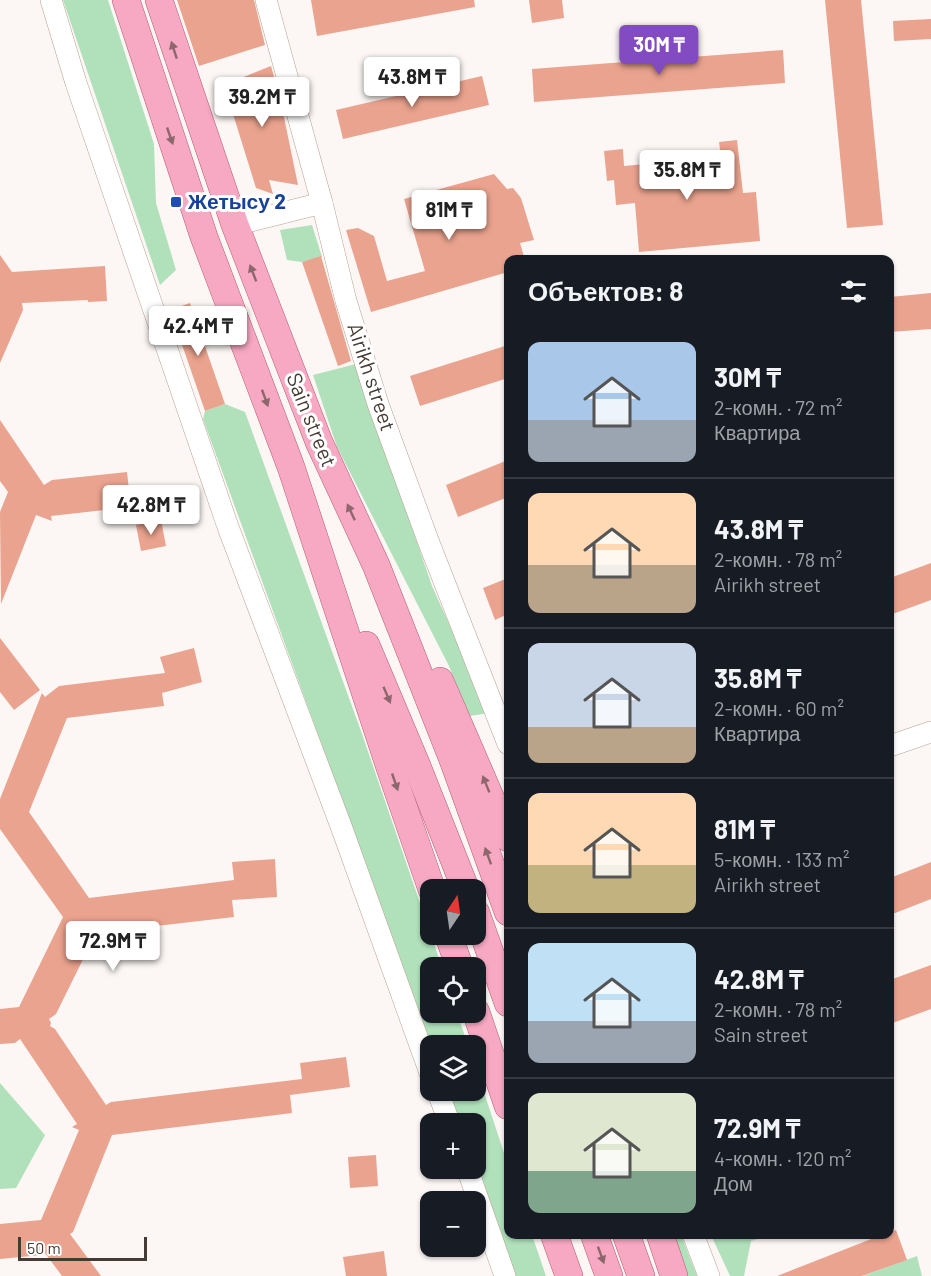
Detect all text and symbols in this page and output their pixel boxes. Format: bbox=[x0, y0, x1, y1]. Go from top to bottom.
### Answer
pin: 30M ₸ bbox=[617, 25, 701, 76]
text: 30M ₸ bbox=[633, 32, 685, 56]
one-way arrow bbox=[169, 40, 179, 58]
pin: 43.8M ₸ bbox=[357, 57, 467, 108]
text: 43.8M ₸ bbox=[378, 64, 446, 88]
pin: 39.2M ₸ bbox=[207, 77, 317, 128]
text: 39.2M ₸ bbox=[228, 84, 296, 108]
one-way arrow bbox=[166, 127, 175, 145]
pin: 35.8M ₸ bbox=[632, 150, 742, 201]
text: 35.8M ₸ bbox=[653, 157, 721, 181]
place label: Жетысу 2 bbox=[187, 188, 286, 213]
pin: 81M ₸ bbox=[407, 190, 491, 241]
marker: Жетысу 2 bbox=[169, 195, 183, 209]
text: 81M ₸ bbox=[426, 197, 472, 221]
one-way arrow bbox=[248, 264, 258, 282]
text: Объектов: 8 bbox=[528, 275, 683, 306]
icon: filters bbox=[837, 275, 870, 308]
pin: 42.4M ₸ bbox=[143, 306, 253, 357]
text: 42.4M ₸ bbox=[163, 313, 233, 337]
street label: Airikh street bbox=[343, 319, 402, 434]
text: 30M ₸ bbox=[714, 361, 781, 392]
icon: home bbox=[576, 366, 648, 438]
street label: Sain street bbox=[282, 369, 343, 470]
one-way arrow bbox=[260, 389, 270, 407]
text: 2-комн. · 72 m² bbox=[714, 395, 843, 419]
text: Квартира bbox=[714, 420, 800, 444]
pin: 42.8M ₸ bbox=[96, 485, 206, 536]
text: 42.8M ₸ bbox=[117, 492, 185, 516]
one-way arrow bbox=[346, 503, 355, 520]
text: 43.8M ₸ bbox=[714, 513, 803, 544]
icon: home bbox=[576, 517, 648, 589]
text: 2-комн. · 78 m² bbox=[714, 547, 842, 571]
text: Airikh street bbox=[714, 572, 821, 596]
text: 35.8M ₸ bbox=[714, 662, 801, 693]
icon: home bbox=[576, 667, 648, 739]
one-way arrow bbox=[383, 686, 392, 704]
text: 2-комн. · 60 m² bbox=[714, 696, 844, 720]
text: Квартира bbox=[714, 721, 800, 745]
one-way arrow bbox=[390, 773, 400, 791]
one-way arrow bbox=[481, 775, 490, 793]
text: 81M ₸ bbox=[714, 813, 775, 844]
icon: home bbox=[576, 817, 648, 889]
one-way arrow bbox=[483, 847, 493, 865]
text: 5-комн. · 133 m² bbox=[714, 847, 849, 871]
text: Airikh street bbox=[714, 872, 821, 896]
north arrow bbox=[420, 879, 486, 945]
map controls bbox=[420, 879, 486, 1257]
pin: 72.9M ₸ bbox=[58, 921, 168, 972]
text: 72.9M ₸ bbox=[80, 928, 146, 952]
button: locate bbox=[420, 957, 486, 1023]
text: 42.8M ₸ bbox=[714, 963, 803, 994]
icon: home bbox=[576, 967, 648, 1039]
text: 2-комн. · 78 m² bbox=[714, 997, 842, 1021]
text: Sain street bbox=[714, 1022, 808, 1046]
button: layers bbox=[420, 1035, 486, 1101]
text: 72.9M ₸ bbox=[714, 1112, 800, 1143]
button: + bbox=[420, 1113, 486, 1179]
icon: home bbox=[576, 1117, 648, 1189]
text: 4-комн. · 120 m² bbox=[714, 1146, 852, 1170]
text: Дом bbox=[714, 1171, 753, 1195]
button: − bbox=[420, 1191, 486, 1257]
scale bar bbox=[18, 1234, 147, 1262]
text: 50 m bbox=[27, 1238, 61, 1257]
one-way arrow bbox=[597, 1246, 607, 1264]

